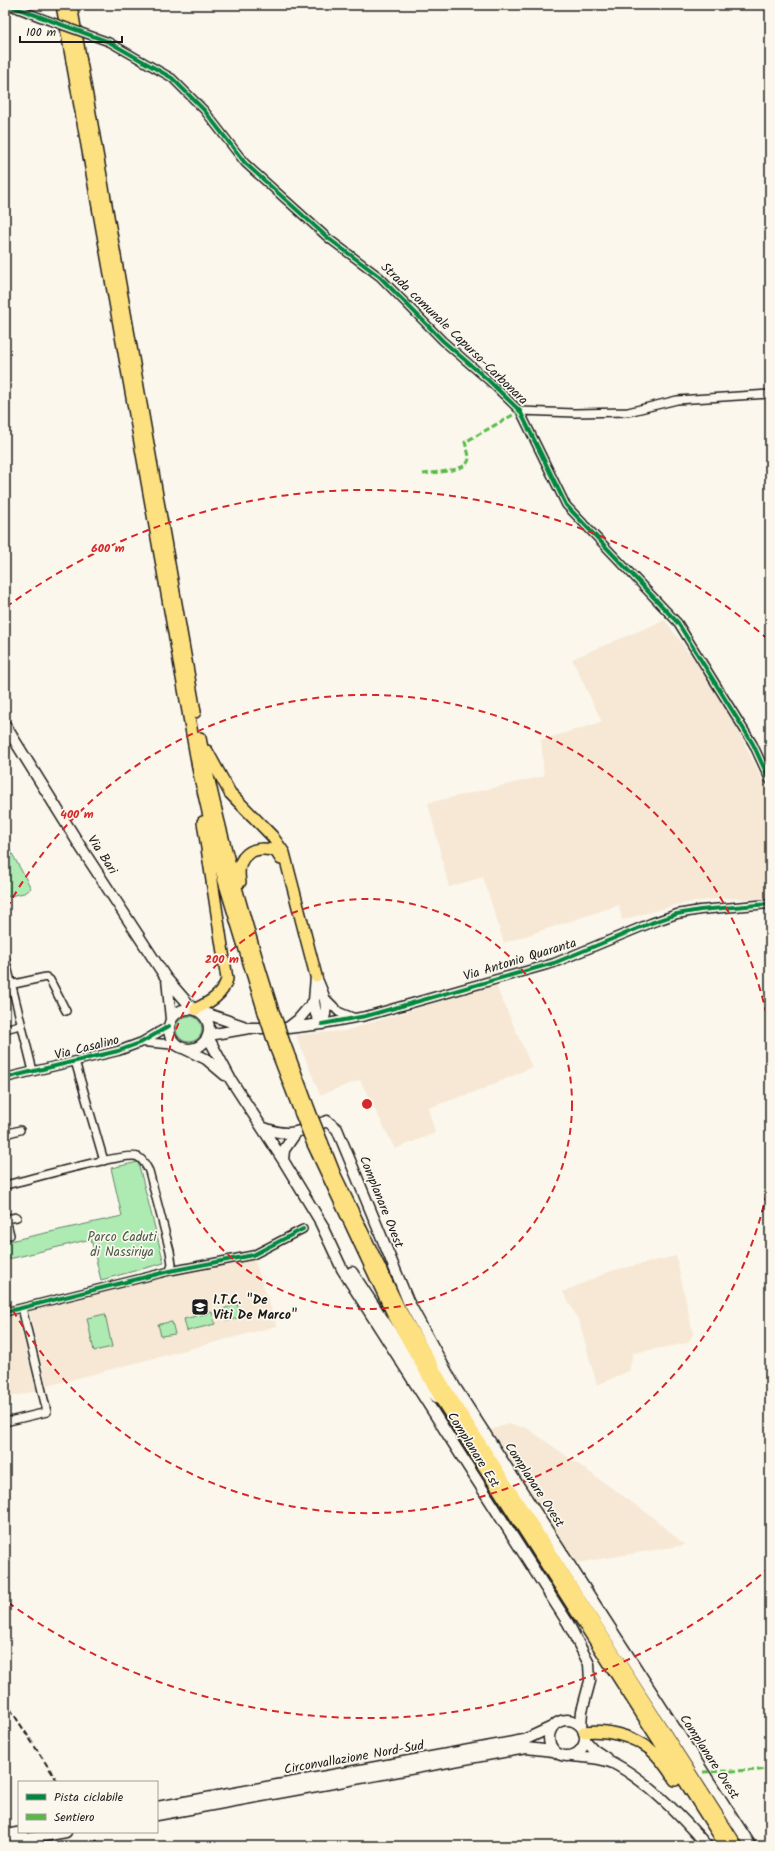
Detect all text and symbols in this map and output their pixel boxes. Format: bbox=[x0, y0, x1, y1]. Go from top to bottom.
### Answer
scale bar bbox=[20, 18, 122, 44]
text: 100 m bbox=[26, 23, 57, 42]
street label: Strada comunale Capurso-Carbonara bbox=[375, 258, 533, 410]
text: 600 m bbox=[91, 539, 125, 558]
text: 400 m bbox=[60, 805, 94, 824]
street label: Via Bari bbox=[81, 831, 123, 880]
street label: Via Antonio Quaranta bbox=[461, 933, 579, 987]
text: 200 m bbox=[205, 950, 239, 969]
street label: Via Casalino bbox=[52, 1030, 122, 1066]
centre of rings bbox=[360, 1097, 374, 1111]
street label: Complanare Ovest bbox=[353, 1153, 409, 1252]
park label: Parco Caduti di Nassiriya bbox=[87, 1227, 157, 1263]
place label: I.T.C. "De Viti De Marco" bbox=[213, 1290, 297, 1326]
school or university icon: I.T.C. "De Viti De Marco" bbox=[190, 1297, 210, 1317]
street label: Complanare Est bbox=[441, 1408, 505, 1493]
street label: Complanare Ovest bbox=[499, 1438, 570, 1533]
street label: Complanare Ovest bbox=[674, 1710, 745, 1805]
street label: Circonvallazione Nord-Sud bbox=[282, 1735, 426, 1781]
legend bbox=[18, 1781, 158, 1833]
text: Pista ciclabile bbox=[54, 1788, 124, 1807]
text: Sentiero bbox=[54, 1808, 94, 1827]

